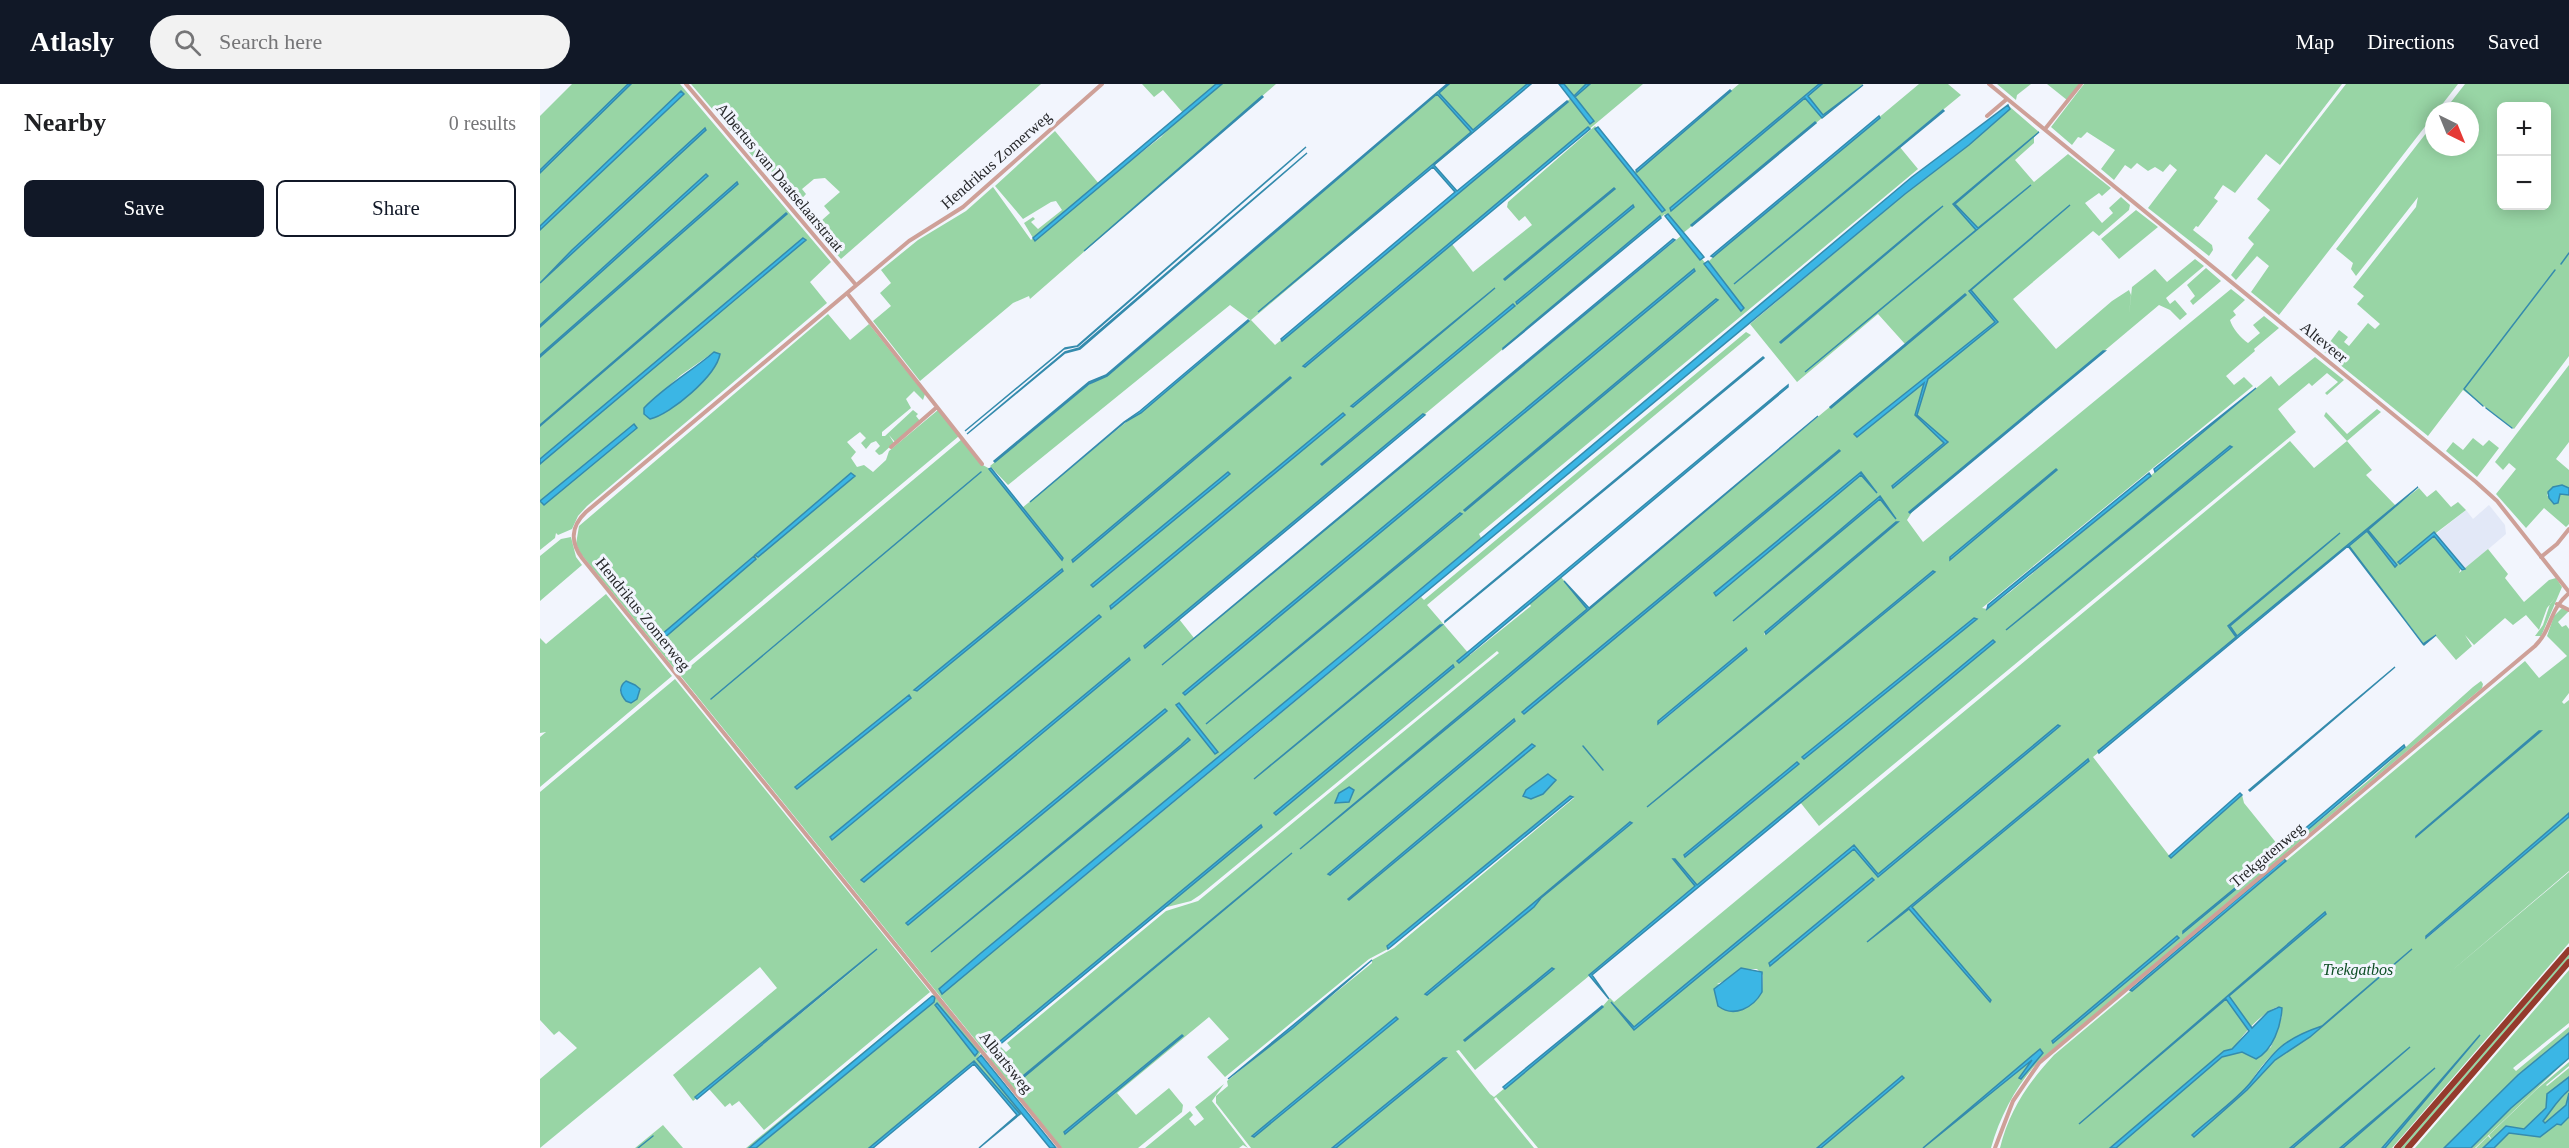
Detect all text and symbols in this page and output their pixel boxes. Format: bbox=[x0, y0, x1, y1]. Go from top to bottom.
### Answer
search box bbox=[150, 15, 570, 69]
text: Atlasly bbox=[30, 26, 114, 57]
icon: search bbox=[171, 26, 204, 59]
text: Search here bbox=[219, 29, 322, 54]
text: Map bbox=[2296, 30, 2334, 54]
text: Directions bbox=[2367, 30, 2455, 54]
text: Saved bbox=[2488, 30, 2539, 54]
street label: Albertus van Daatselaarstraat bbox=[713, 99, 847, 255]
north arrow bbox=[2425, 102, 2479, 156]
map controls bbox=[2497, 102, 2551, 210]
button: + bbox=[2497, 102, 2551, 156]
text: Nearby bbox=[24, 108, 106, 137]
street label: Hendrikus Zomerweg bbox=[938, 108, 1055, 213]
text: 0 results bbox=[449, 112, 516, 134]
button: − bbox=[2497, 156, 2551, 210]
button: Save bbox=[24, 180, 264, 237]
button: Share bbox=[276, 180, 516, 237]
street label: Alteveer bbox=[2297, 318, 2351, 366]
street label: Hendrikus Zomerweg bbox=[592, 554, 694, 674]
street label: Trekgatenweg bbox=[2227, 819, 2308, 892]
park label: Trekgatbos bbox=[2323, 961, 2393, 979]
street label: Albartsweg bbox=[975, 1028, 1036, 1097]

